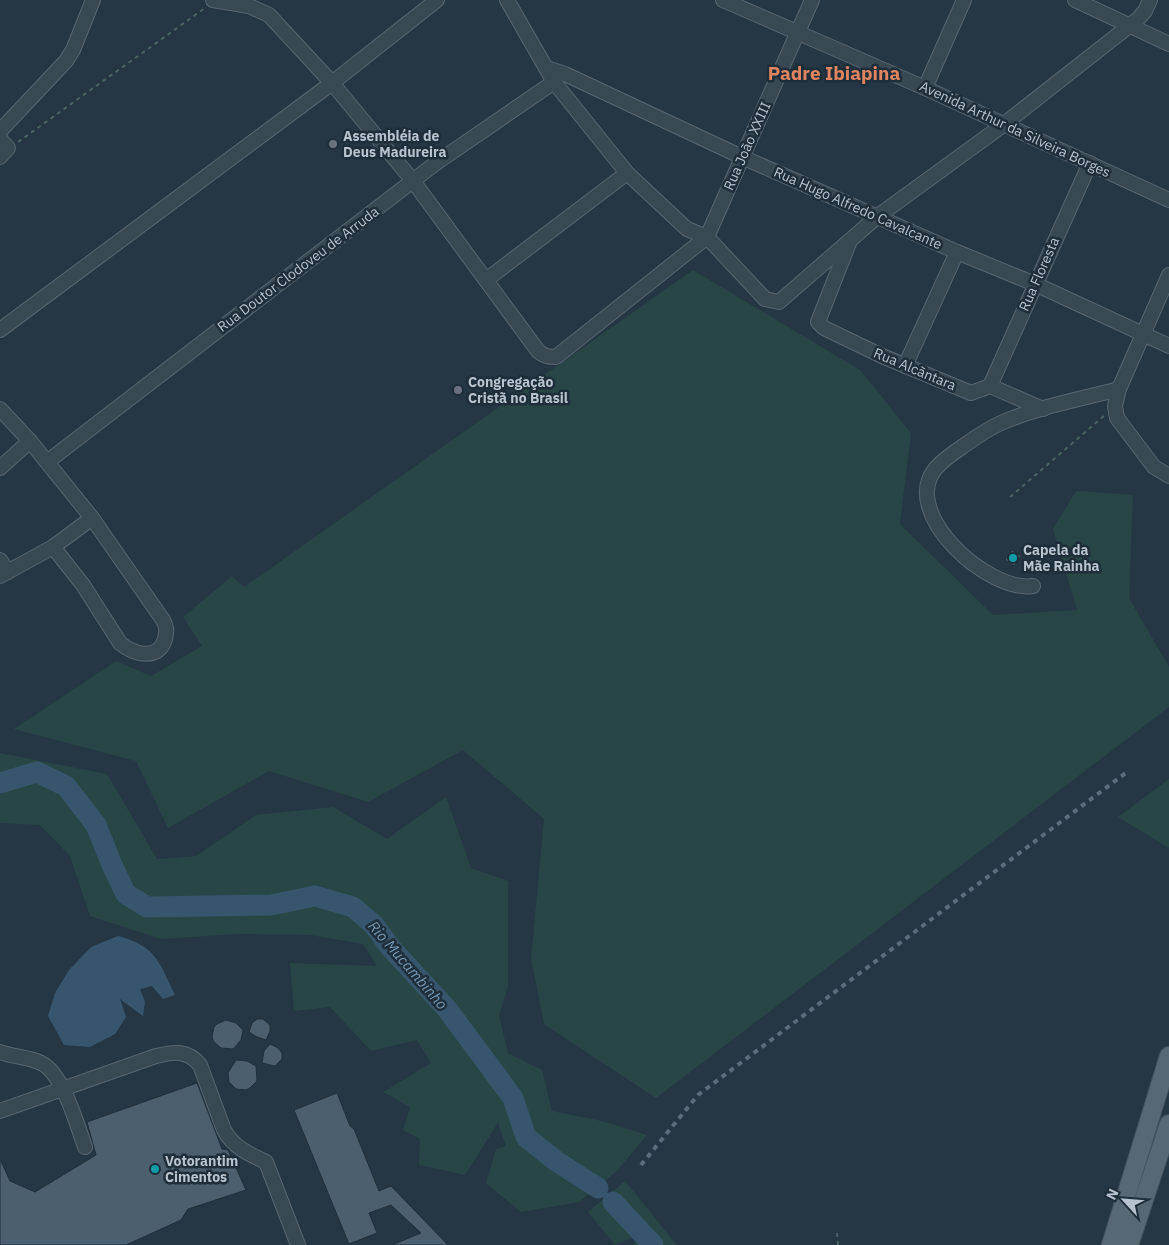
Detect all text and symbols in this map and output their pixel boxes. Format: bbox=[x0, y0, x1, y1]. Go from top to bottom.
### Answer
district label: Padre Ibiapina bbox=[768, 61, 900, 85]
street label: Avenida Arthur da Silveira Borges bbox=[917, 77, 1113, 181]
street label: Rua João XXIII bbox=[719, 99, 775, 193]
place label: Assembléia de Deus Madureira bbox=[343, 127, 447, 161]
marker: Assembléia de Deus Madureira bbox=[327, 138, 339, 150]
street label: Rua Hugo Alfredo Cavalcante bbox=[771, 163, 945, 253]
street label: Rua Doutor Clodoveu de Arruda bbox=[214, 202, 383, 336]
street label: Rua Floresta bbox=[1015, 234, 1064, 314]
street label: Rua Alcãntara bbox=[871, 344, 959, 395]
place label: Congregação Cristã no Brasil bbox=[468, 373, 568, 407]
marker: Congregação Cristã no Brasil bbox=[452, 384, 464, 396]
place label: Capela da Mãe Rainha bbox=[1023, 541, 1100, 575]
marker: Capela da Mãe Rainha bbox=[1007, 552, 1019, 564]
water label: Rio Mucambinho bbox=[364, 917, 452, 1013]
place label: Votorantim Cimentos bbox=[165, 1152, 238, 1186]
marker: Votorantim Cimentos bbox=[149, 1163, 161, 1175]
north arrow bbox=[1099, 1175, 1149, 1225]
text: N bbox=[1102, 1186, 1123, 1203]

